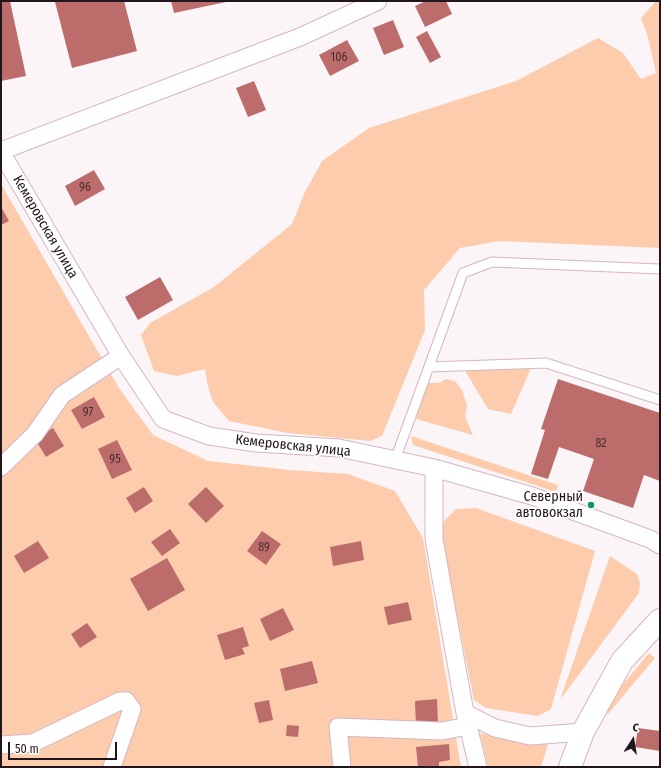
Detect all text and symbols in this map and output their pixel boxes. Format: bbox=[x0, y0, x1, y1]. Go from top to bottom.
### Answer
house number: 106 bbox=[331, 51, 347, 65]
street label: Кемеровская улица bbox=[9, 173, 81, 281]
house number: 96 bbox=[79, 181, 91, 195]
house number: 97 bbox=[83, 406, 93, 420]
street label: Кемеровская улица bbox=[234, 432, 352, 460]
house number: 82 bbox=[595, 437, 607, 451]
house number: 95 bbox=[109, 453, 121, 467]
place label: Северный автовокзал bbox=[516, 489, 583, 522]
marker: Северный автовокзал bbox=[586, 500, 596, 510]
house number: 89 bbox=[258, 541, 270, 555]
north arrow bbox=[613, 720, 653, 760]
text: С bbox=[631, 721, 640, 735]
scale bar bbox=[10, 734, 119, 760]
text: 50 m bbox=[15, 742, 39, 756]

